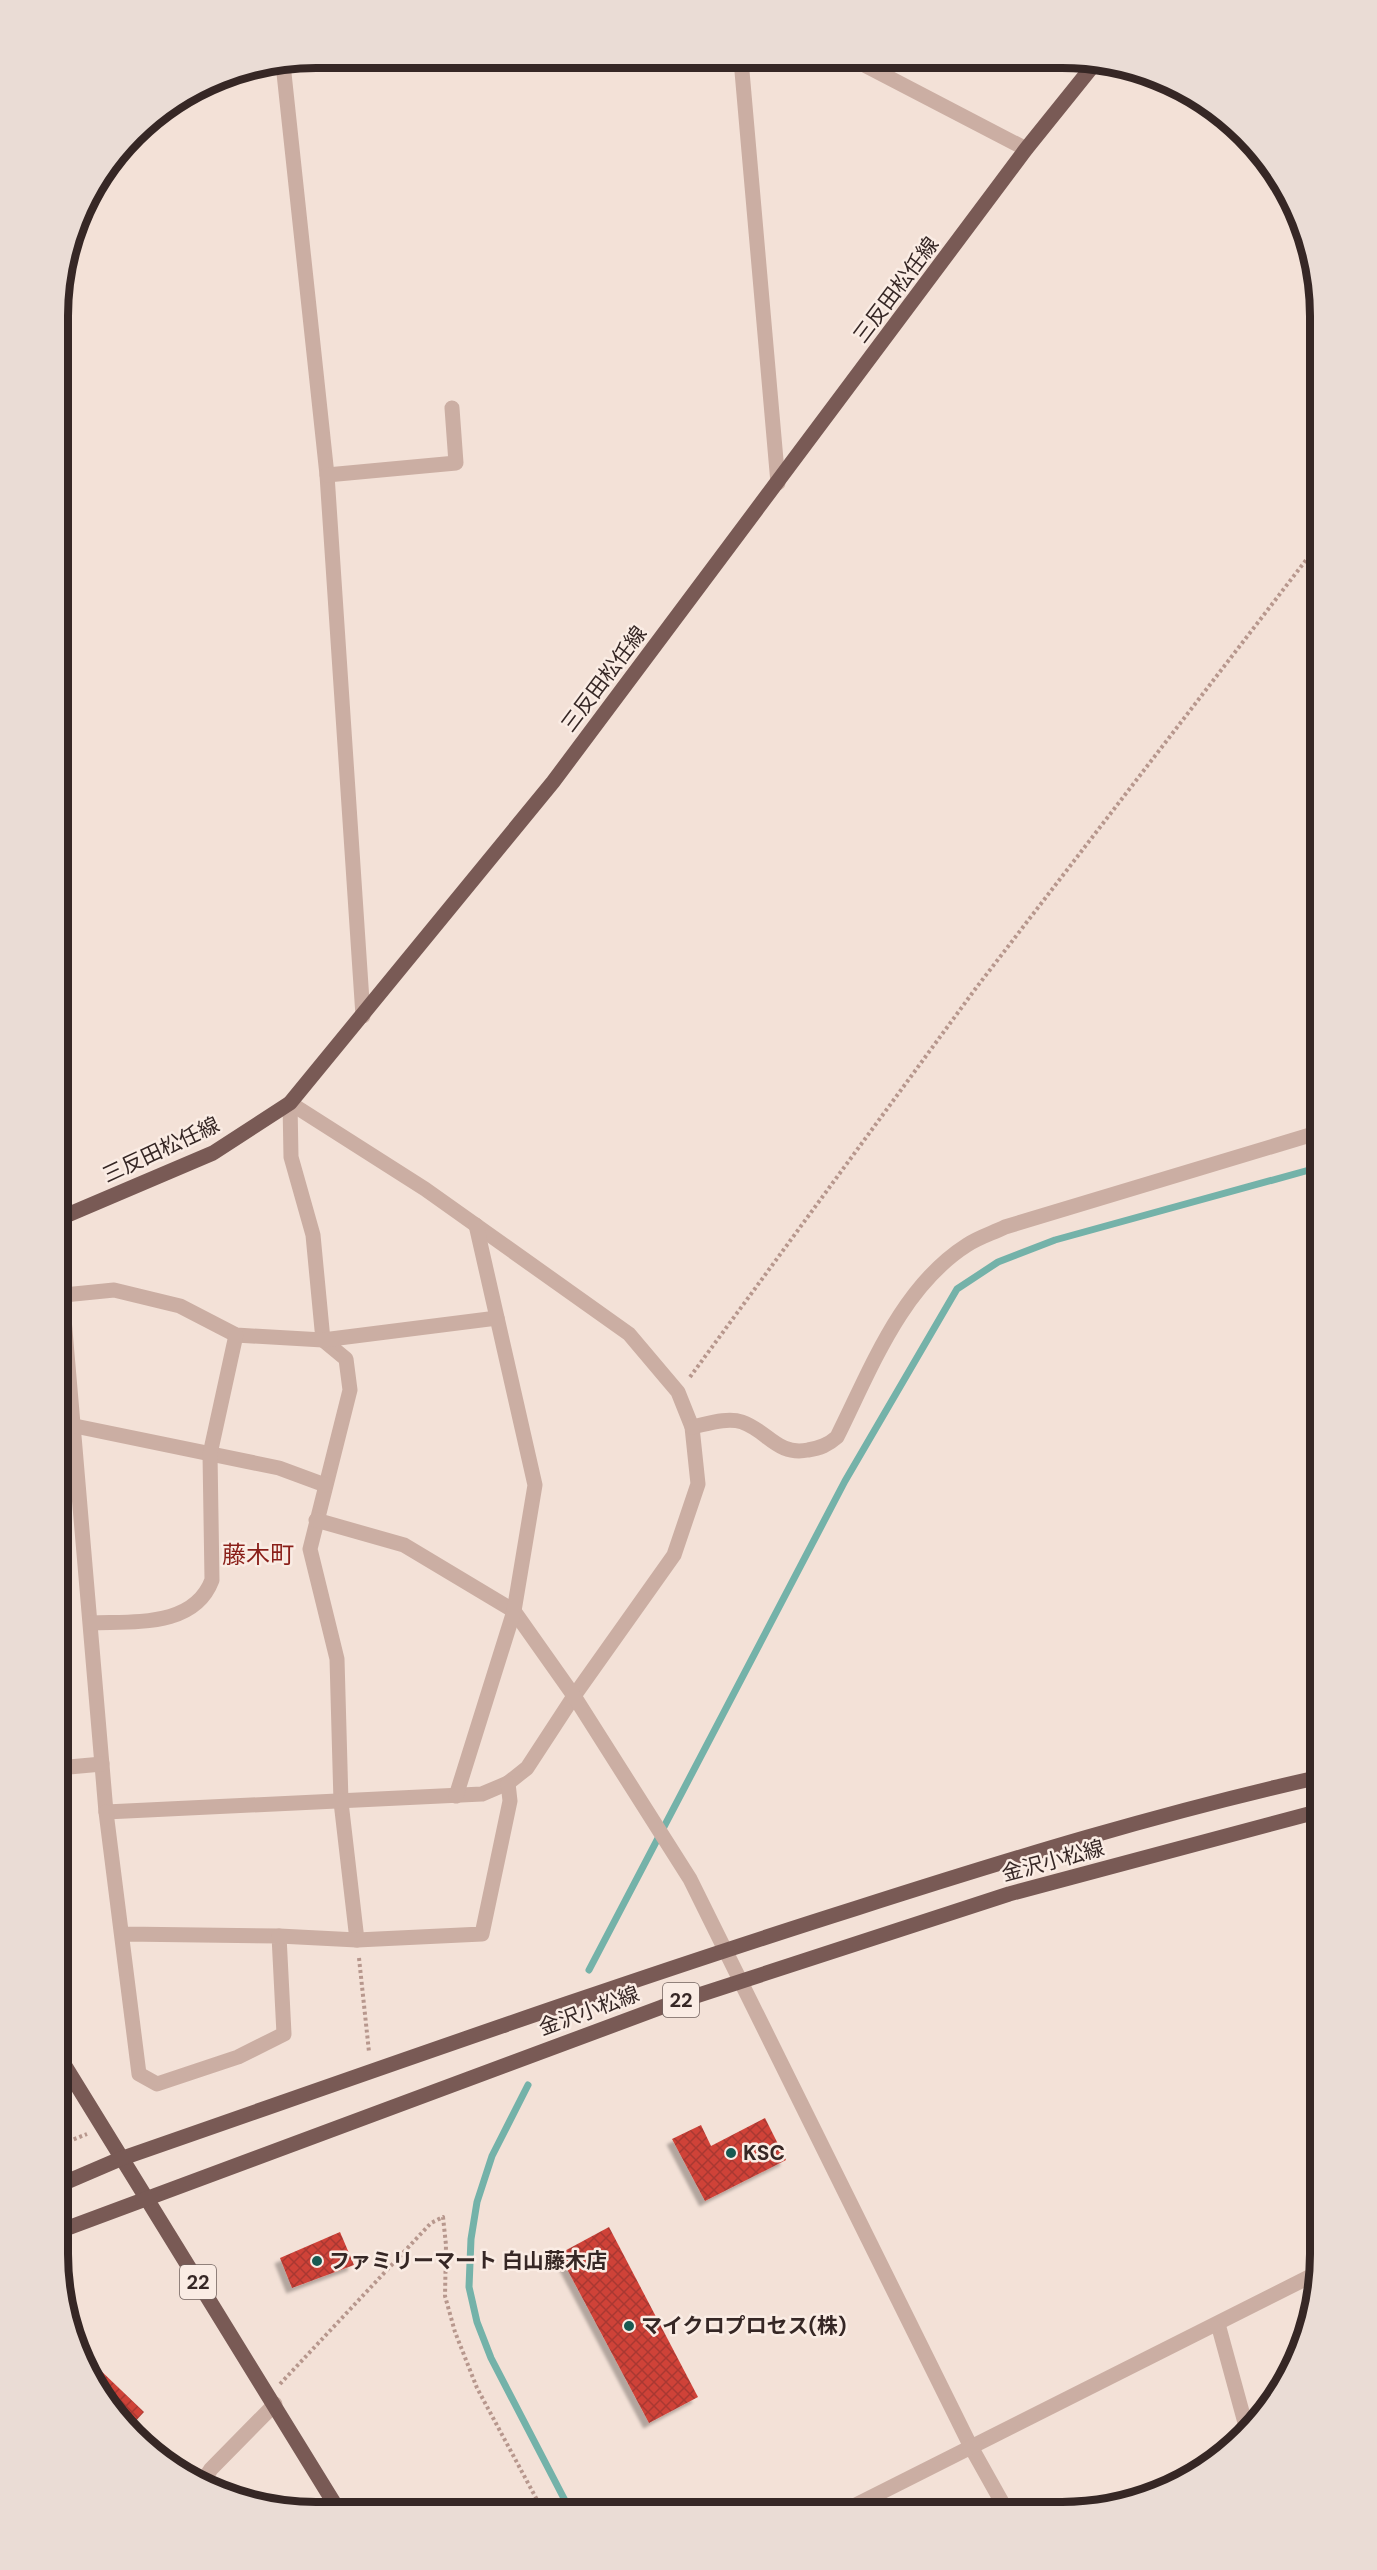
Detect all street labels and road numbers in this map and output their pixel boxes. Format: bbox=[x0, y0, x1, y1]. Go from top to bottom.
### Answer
street label: 三反田松任線 bbox=[847, 231, 945, 349]
street label: 三反田松任線 bbox=[555, 620, 653, 738]
street label: 三反田松任線 bbox=[98, 1111, 224, 1189]
street label: 金沢小松線 bbox=[999, 1834, 1107, 1888]
street label: 金沢小松線 bbox=[535, 1980, 643, 2042]
road number: 22 bbox=[663, 1983, 699, 2017]
road number: 22 bbox=[180, 2265, 216, 2299]

